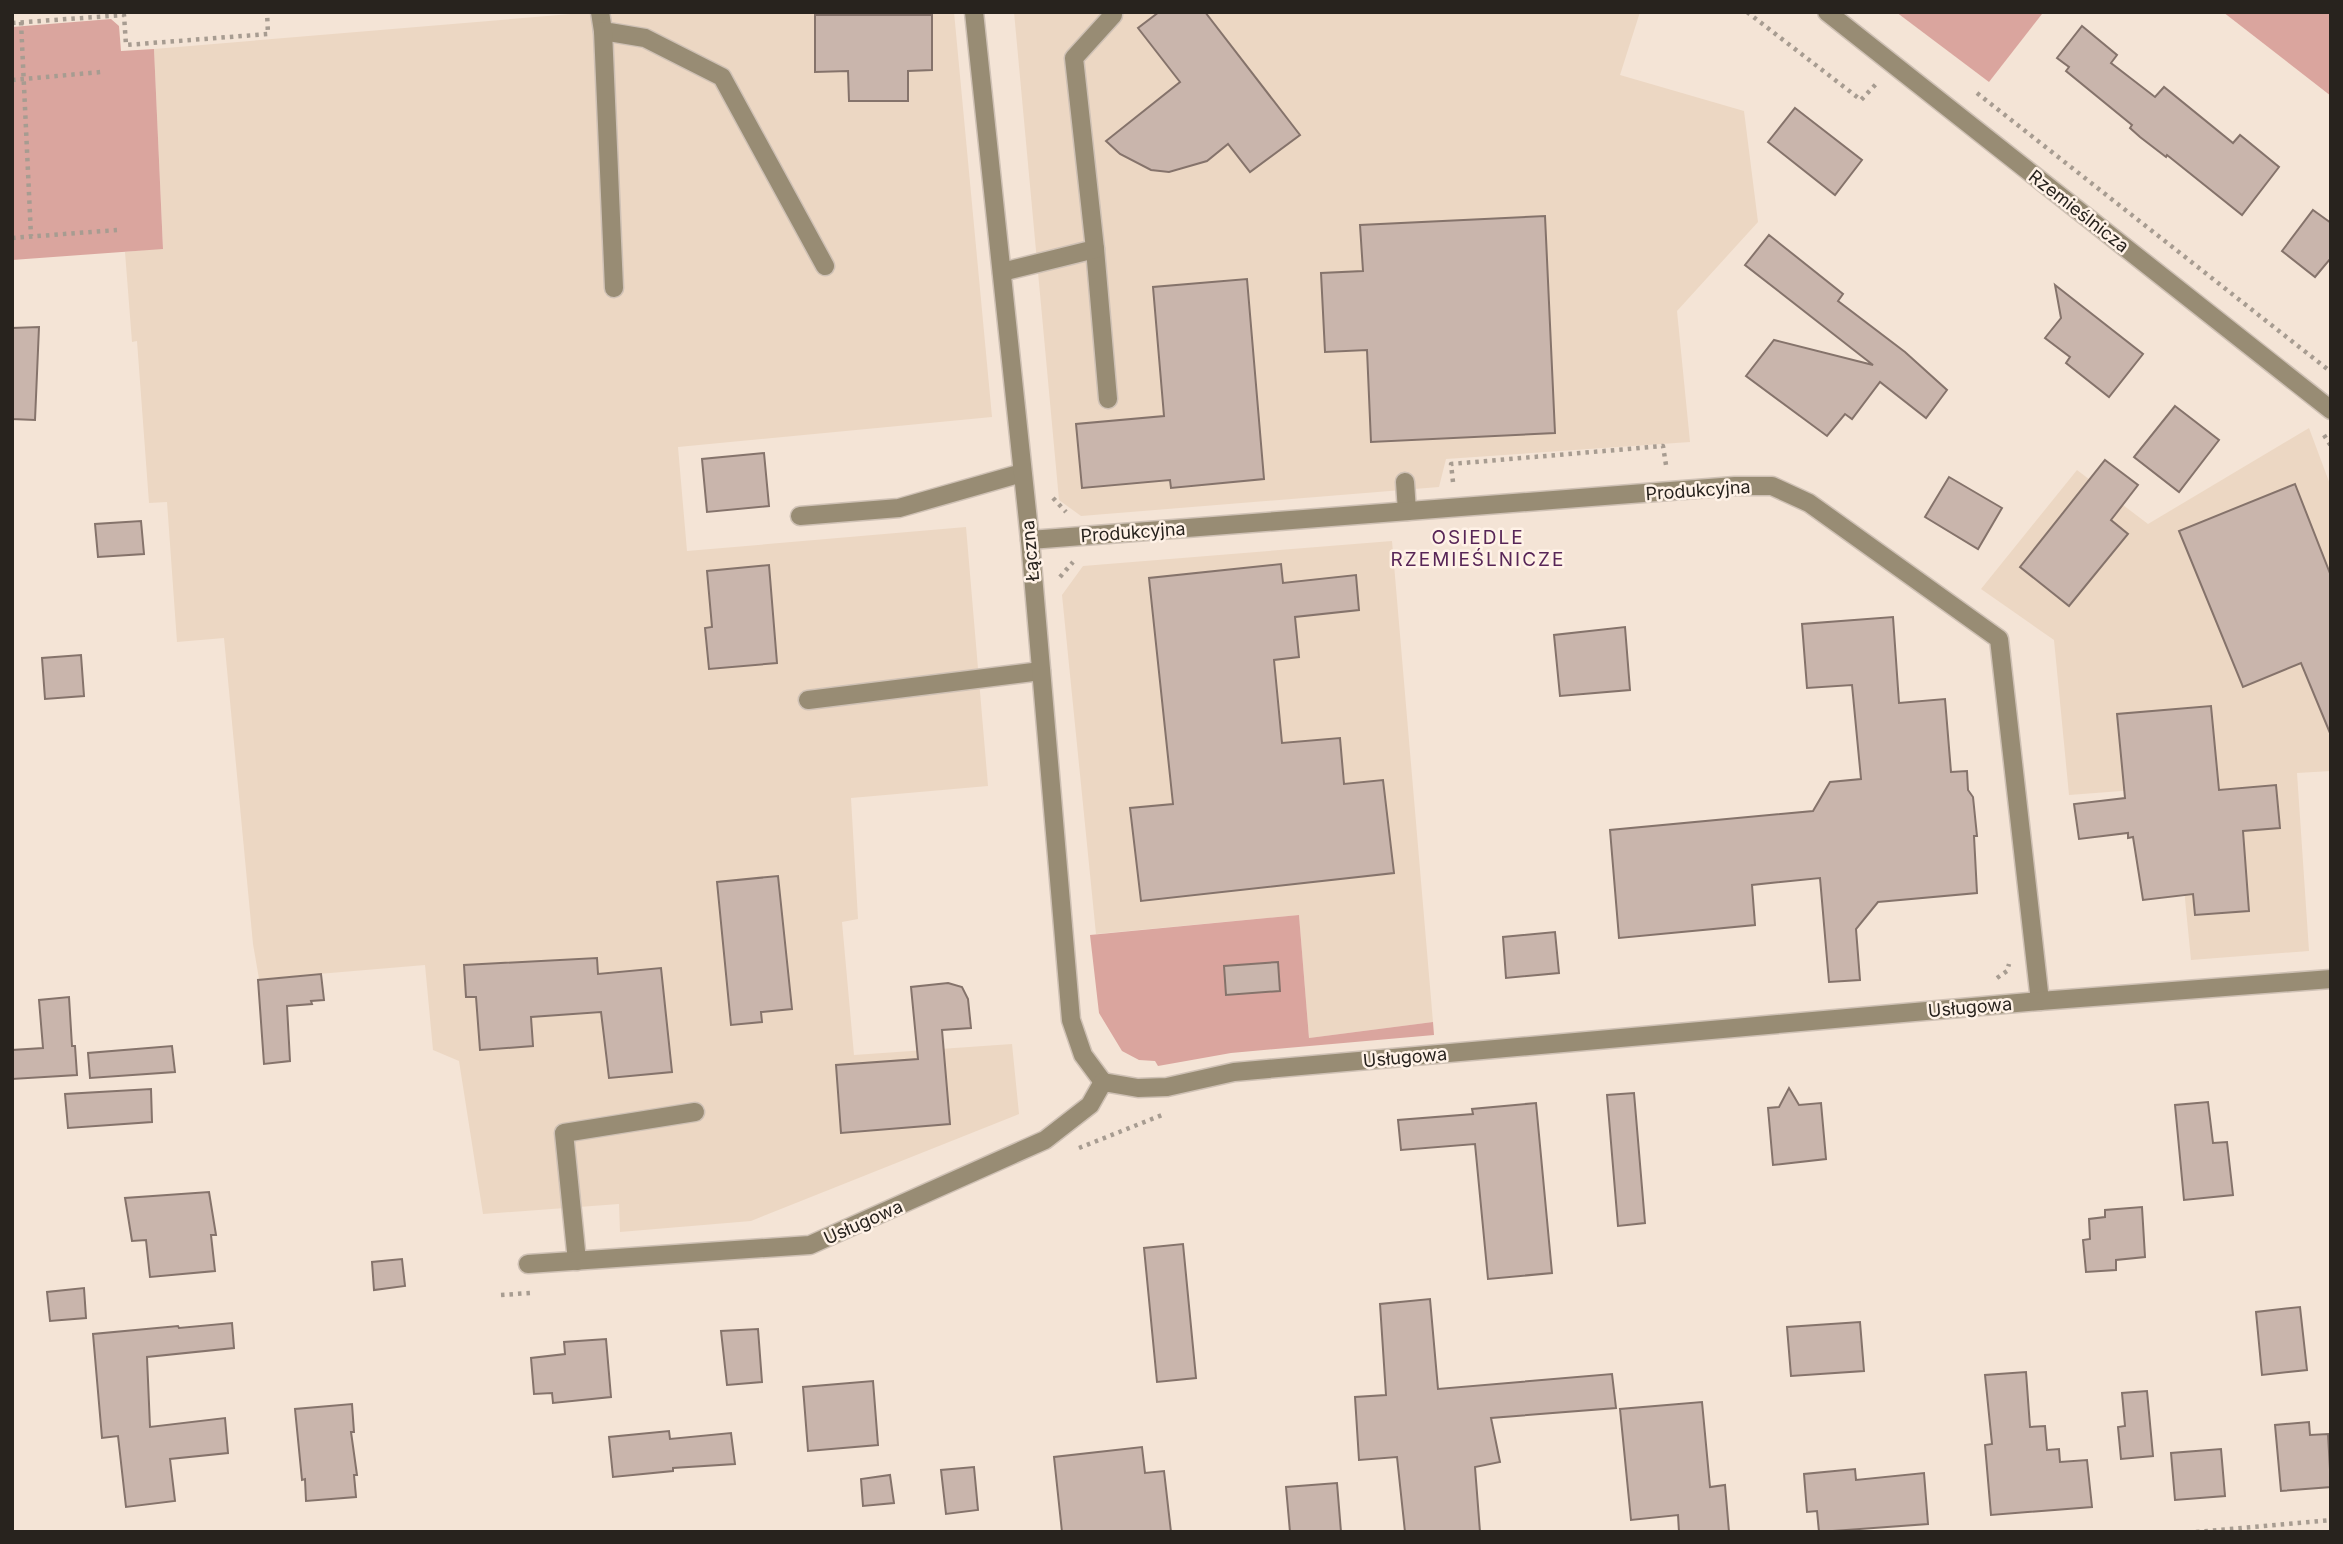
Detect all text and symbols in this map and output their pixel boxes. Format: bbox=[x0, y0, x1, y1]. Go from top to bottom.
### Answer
street label: Rzemieślnicza bbox=[2025, 165, 2133, 257]
street label: Produkcyjna bbox=[1645, 476, 1751, 504]
street label: Produkcyjna bbox=[1080, 518, 1186, 546]
street label: Łączna bbox=[1017, 519, 1043, 583]
district label: OSIEDLE RZEMIEŚLNICZE bbox=[1391, 526, 1565, 571]
street label: Usługowa bbox=[1927, 993, 2013, 1021]
street label: Usługowa bbox=[1362, 1043, 1448, 1071]
street label: Usługowa bbox=[820, 1195, 906, 1249]

